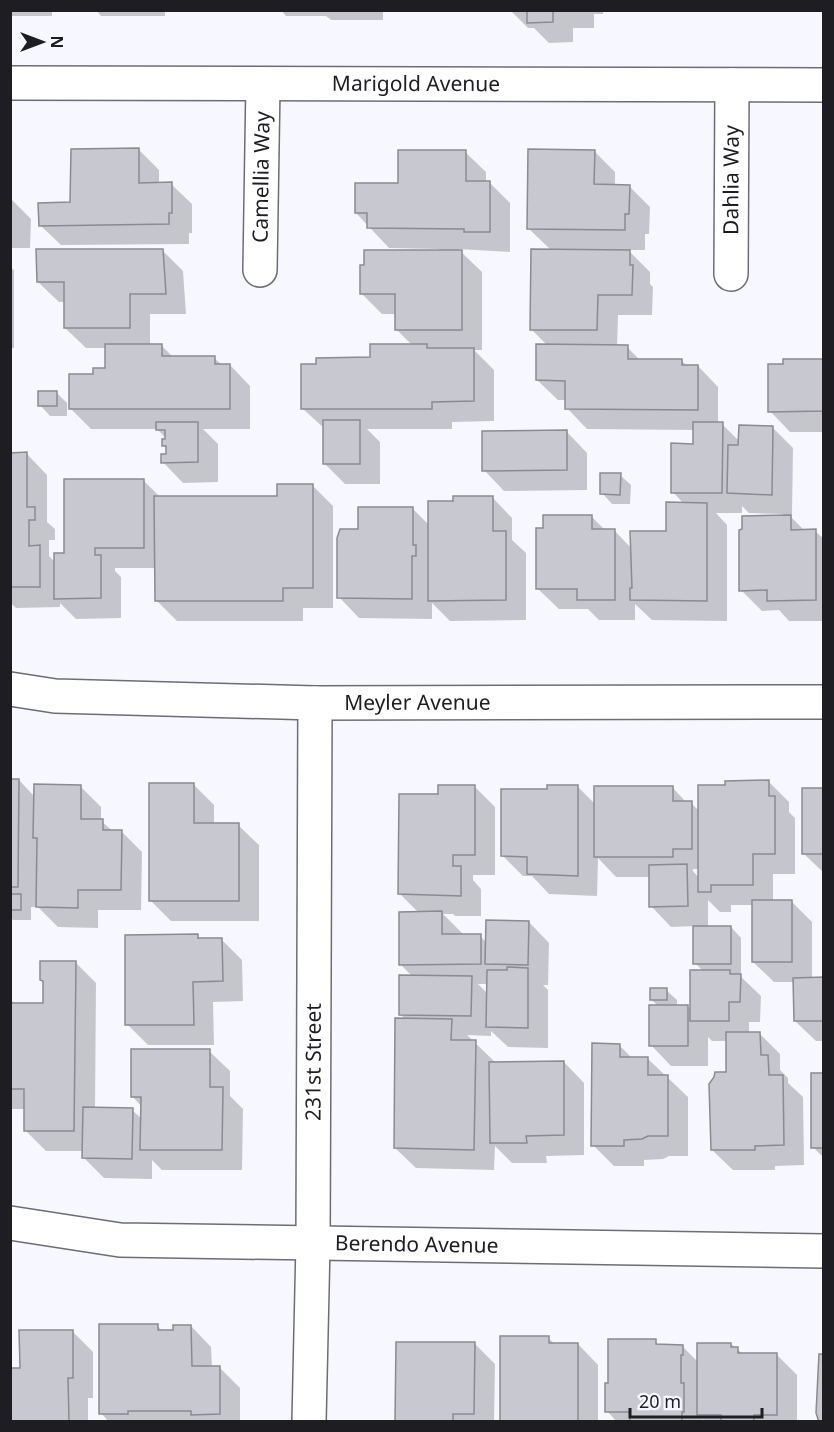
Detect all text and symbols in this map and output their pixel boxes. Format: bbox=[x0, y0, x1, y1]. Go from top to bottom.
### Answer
north arrow bbox=[12, 12, 72, 72]
text: N bbox=[46, 35, 68, 49]
street label: Marigold Avenue bbox=[332, 69, 500, 97]
street label: Camellia Way bbox=[245, 111, 276, 243]
street label: Dahlia Way bbox=[716, 125, 745, 235]
street label: Meyler Avenue bbox=[344, 688, 491, 716]
street label: 231st Street bbox=[298, 1003, 327, 1121]
street label: Berendo Avenue bbox=[335, 1228, 499, 1259]
scale bar bbox=[630, 1381, 762, 1419]
text: 20 m bbox=[639, 1389, 681, 1413]

